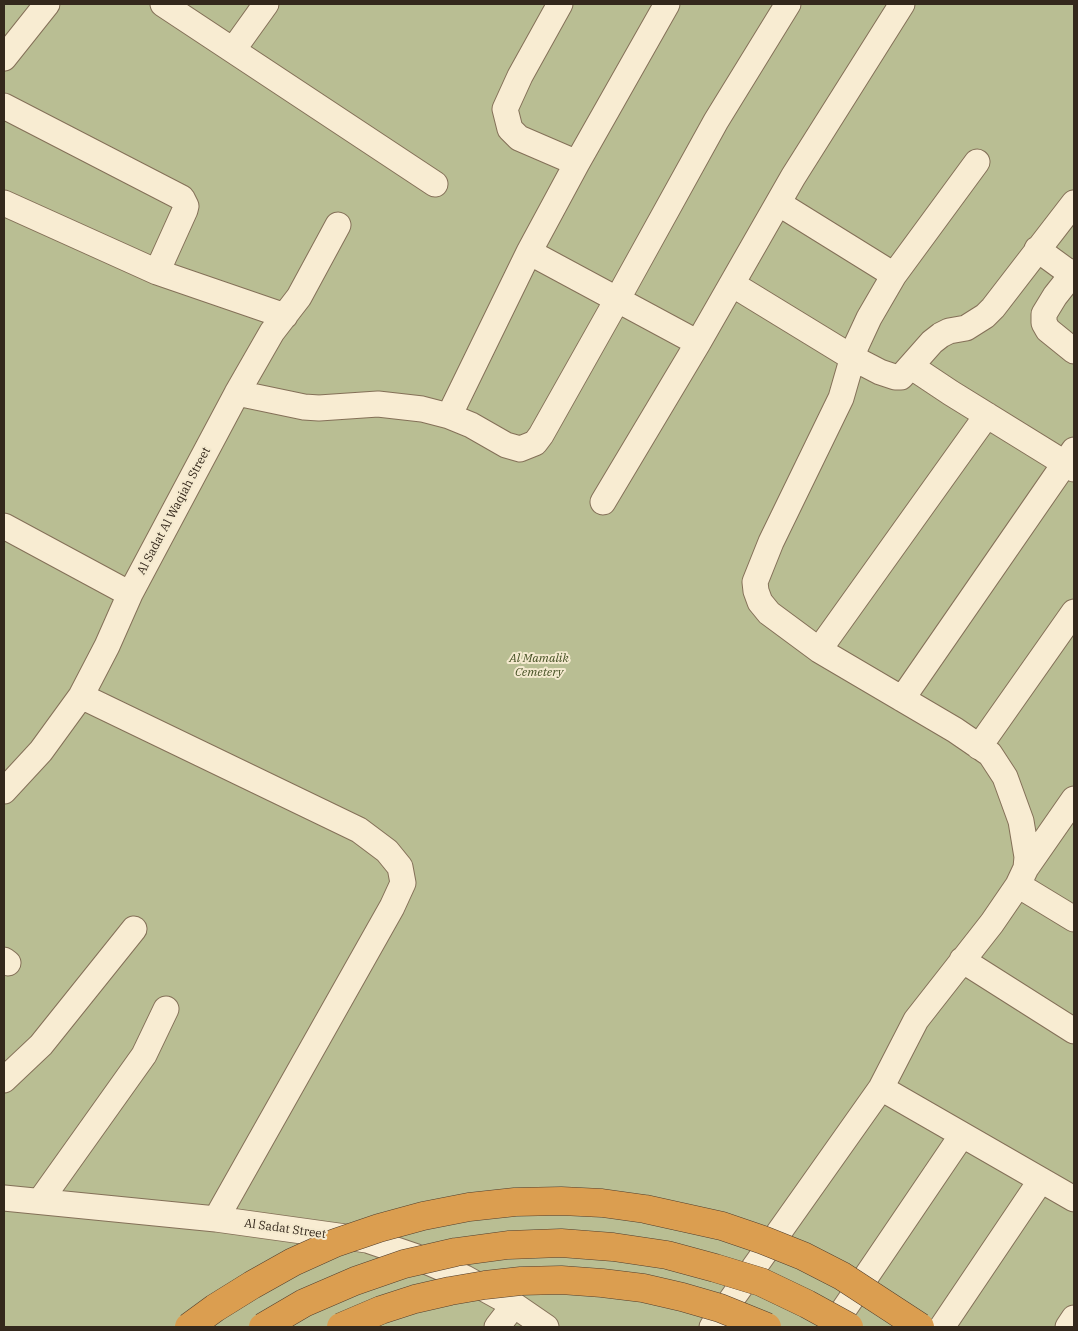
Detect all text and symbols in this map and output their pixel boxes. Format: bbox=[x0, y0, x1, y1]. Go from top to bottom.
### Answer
street label: Al Sadat Al Waqiah Street bbox=[134, 445, 214, 577]
park label: Al Mamalik Cemetery bbox=[509, 652, 569, 680]
street label: Al Sadat Street bbox=[243, 1216, 327, 1242]

